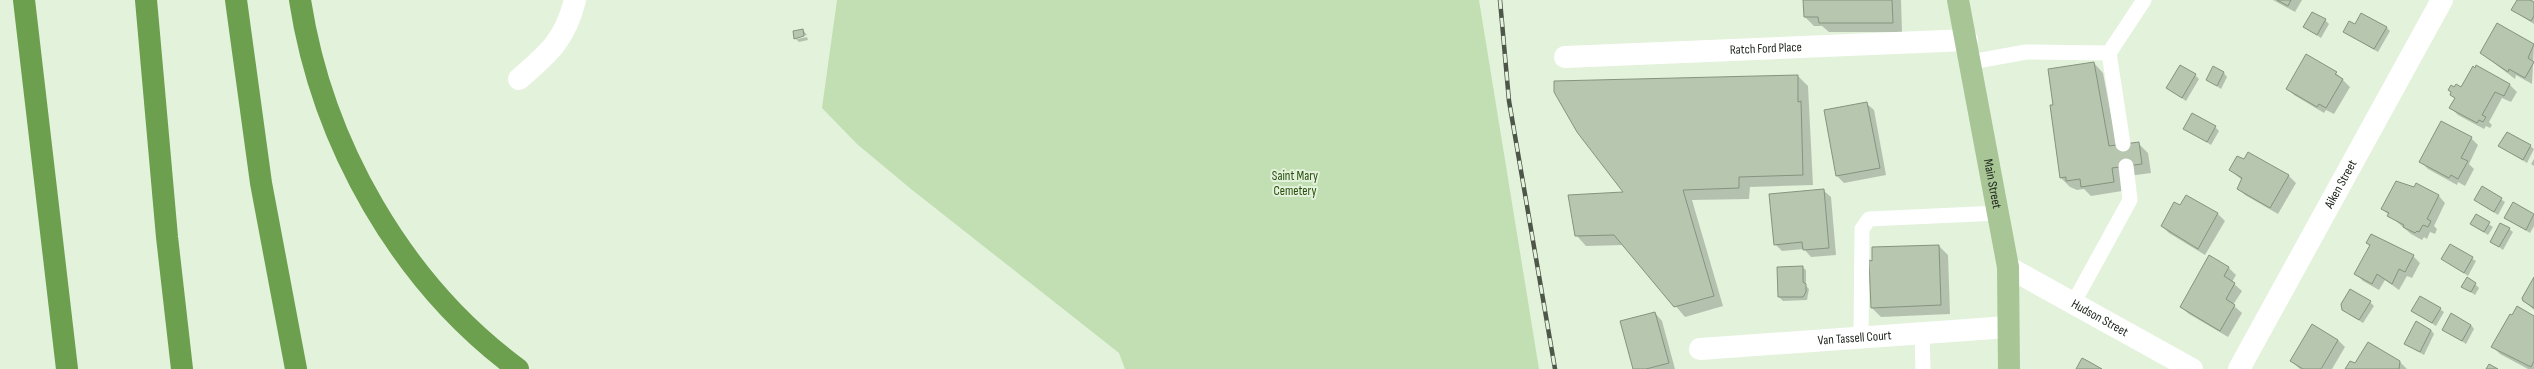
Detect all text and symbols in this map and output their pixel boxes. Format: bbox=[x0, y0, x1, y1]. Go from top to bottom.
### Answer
street label: Ratch Ford Place bbox=[1729, 39, 1802, 58]
street label: Aiken Street bbox=[2320, 157, 2361, 212]
street label: Main Street bbox=[1980, 158, 2005, 210]
park label: Saint Mary Cemetery bbox=[1272, 168, 1318, 199]
street label: Hudson Street bbox=[2069, 296, 2131, 340]
street label: Van Tassell Court bbox=[1817, 327, 1892, 349]

